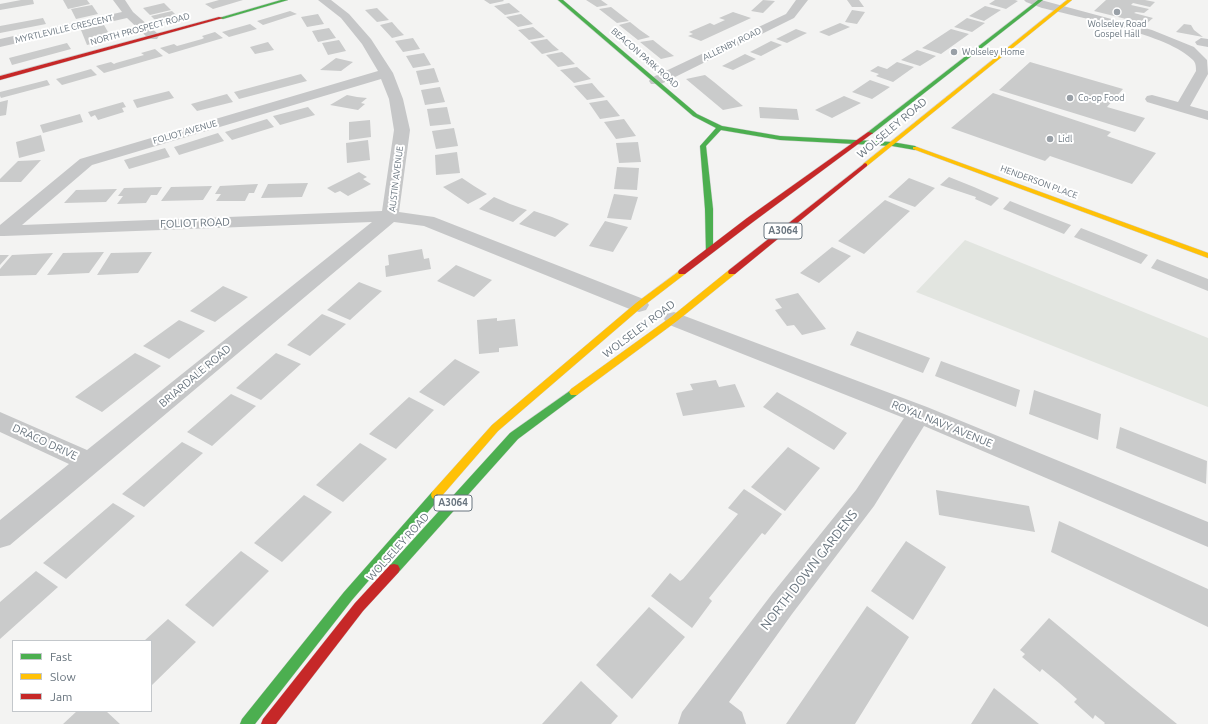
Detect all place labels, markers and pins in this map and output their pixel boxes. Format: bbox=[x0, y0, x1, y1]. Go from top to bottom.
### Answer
marker: Wolseley Road Gospel Hall bbox=[1112, 7, 1122, 17]
place label: Wolseley Road Gospel Hall bbox=[1087, 19, 1147, 40]
marker: Wolseley Home bbox=[949, 47, 959, 57]
place label: Wolseley Home bbox=[962, 47, 1025, 57]
marker: Co-op Food bbox=[1065, 93, 1075, 103]
place label: Co-op Food bbox=[1078, 93, 1125, 103]
marker: Lidl bbox=[1045, 134, 1055, 144]
place label: Lidl bbox=[1058, 134, 1072, 144]

